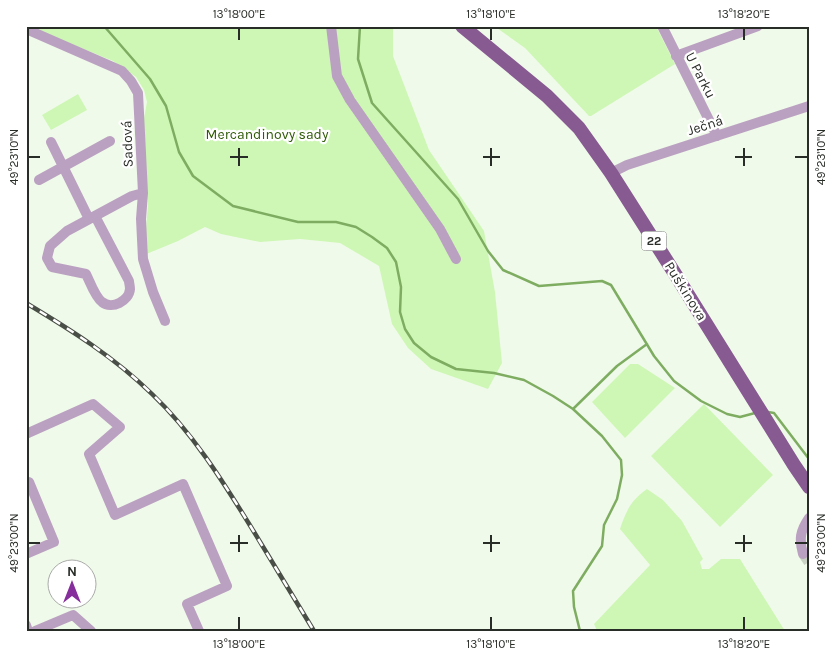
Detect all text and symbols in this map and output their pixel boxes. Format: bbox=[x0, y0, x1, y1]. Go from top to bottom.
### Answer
text: 13°18'00"E bbox=[213, 7, 265, 21]
text: 13°18'10"E bbox=[466, 7, 516, 21]
text: 13°18'20"E bbox=[718, 7, 770, 21]
street label: U Parku bbox=[682, 49, 719, 101]
street label: Ječná bbox=[685, 112, 725, 139]
street label: Sadová bbox=[118, 120, 137, 168]
park label: Mercandinovy sady bbox=[206, 126, 329, 143]
text: 49°23'10"N bbox=[7, 129, 21, 185]
text: 49°23'10"N bbox=[814, 129, 828, 185]
road number: 22 bbox=[642, 232, 666, 250]
street label: Puškinova bbox=[661, 259, 710, 324]
text: 49°23'00"N bbox=[7, 513, 21, 573]
text: 49°23'00"N bbox=[814, 513, 828, 573]
north arrow bbox=[48, 560, 98, 610]
text: N bbox=[67, 563, 77, 580]
text: 13°18'00"E bbox=[213, 637, 265, 651]
text: 13°18'10"E bbox=[466, 637, 516, 651]
text: 13°18'20"E bbox=[718, 637, 770, 651]

